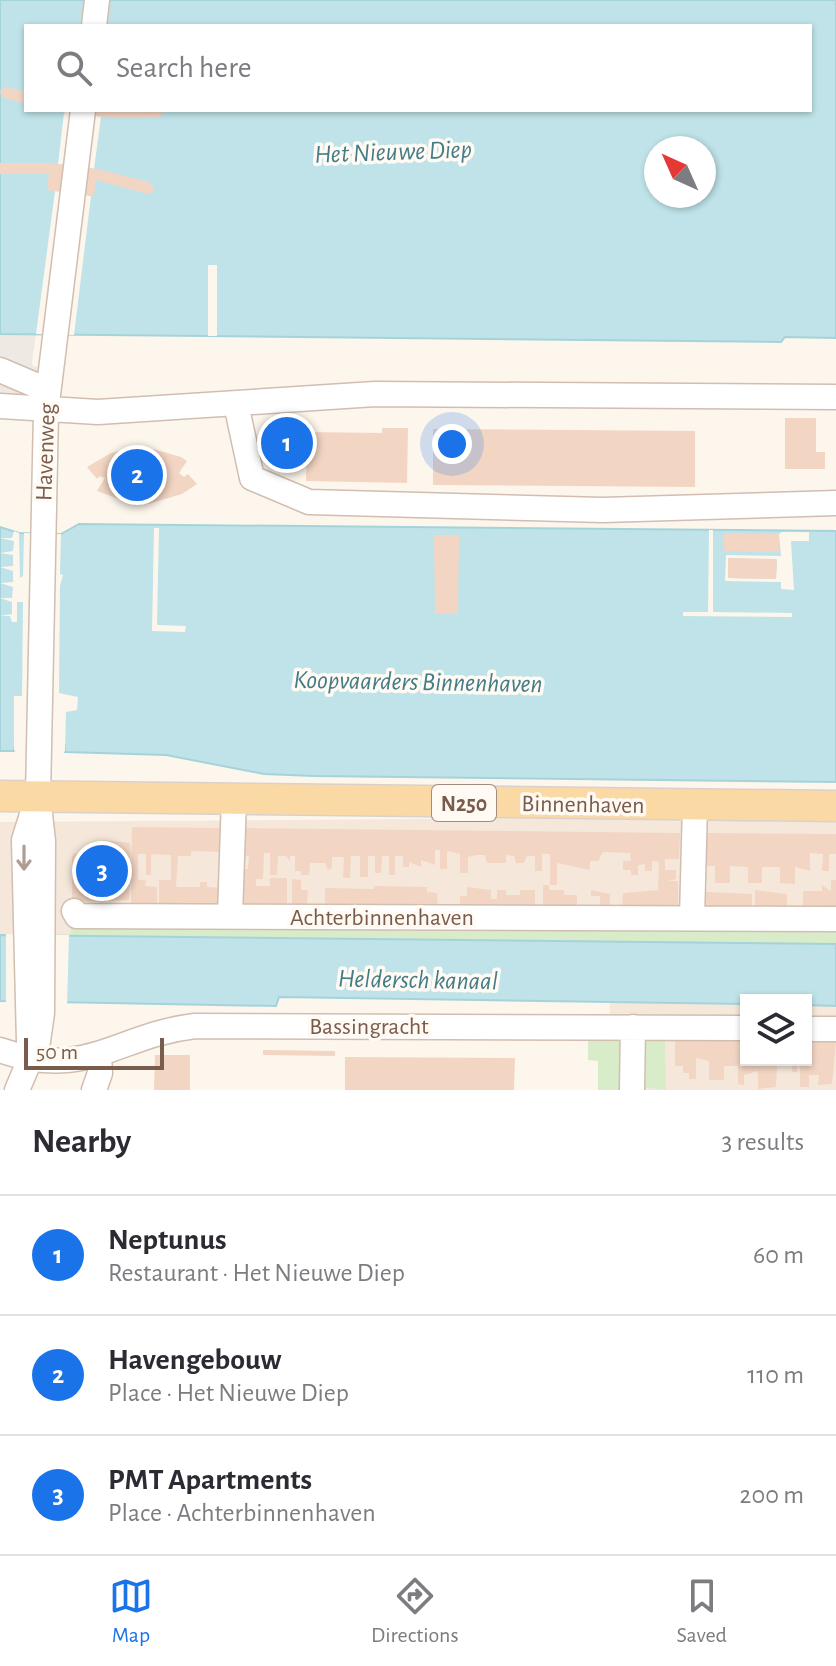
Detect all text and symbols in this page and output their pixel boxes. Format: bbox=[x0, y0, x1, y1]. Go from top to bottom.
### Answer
search box bbox=[24, 24, 812, 112]
icon: search bbox=[52, 46, 96, 90]
text: Search here bbox=[116, 53, 252, 83]
water label: Het Nieuwe Diep bbox=[314, 136, 472, 168]
north arrow bbox=[644, 136, 716, 208]
street label: Havenweg bbox=[32, 402, 60, 501]
pin: 1 bbox=[261, 413, 313, 473]
your location bbox=[432, 424, 472, 464]
pin: 2 bbox=[111, 445, 163, 505]
water label: Koopvaarders Binnenhaven bbox=[293, 667, 543, 697]
road number: N250 bbox=[432, 785, 496, 821]
street label: Binnenhaven bbox=[521, 792, 645, 818]
pin: 3 bbox=[76, 841, 128, 901]
one-way arrow bbox=[16, 844, 32, 871]
street label: Achterbinnenhaven bbox=[290, 906, 474, 930]
water label: Heldersch kanaal bbox=[338, 966, 498, 994]
map controls bbox=[740, 994, 812, 1066]
button: layers bbox=[740, 994, 812, 1066]
street label: Bassingracht bbox=[309, 1015, 429, 1039]
scale bar bbox=[24, 1034, 164, 1070]
text: 50 m bbox=[36, 1041, 78, 1063]
text: Nearby bbox=[32, 1125, 131, 1159]
text: 3 results bbox=[721, 1129, 804, 1155]
text: Neptunus bbox=[108, 1225, 227, 1255]
text: 1 bbox=[53, 1242, 63, 1268]
text: 60 m bbox=[753, 1242, 804, 1268]
text: Restaurant · Het Nieuwe Diep bbox=[108, 1260, 405, 1286]
text: Havengebouw bbox=[108, 1345, 281, 1375]
text: 2 bbox=[52, 1362, 64, 1388]
text: 110 m bbox=[747, 1362, 804, 1388]
text: Place · Het Nieuwe Diep bbox=[108, 1380, 349, 1406]
text: PMT Apartments bbox=[108, 1465, 312, 1495]
text: 3 bbox=[52, 1482, 64, 1508]
text: 200 m bbox=[740, 1482, 804, 1508]
text: Place · Achterbinnenhaven bbox=[108, 1500, 376, 1526]
tab: Map bbox=[109, 1574, 153, 1648]
tab: Directions bbox=[371, 1574, 459, 1648]
tab: Saved bbox=[677, 1574, 727, 1648]

